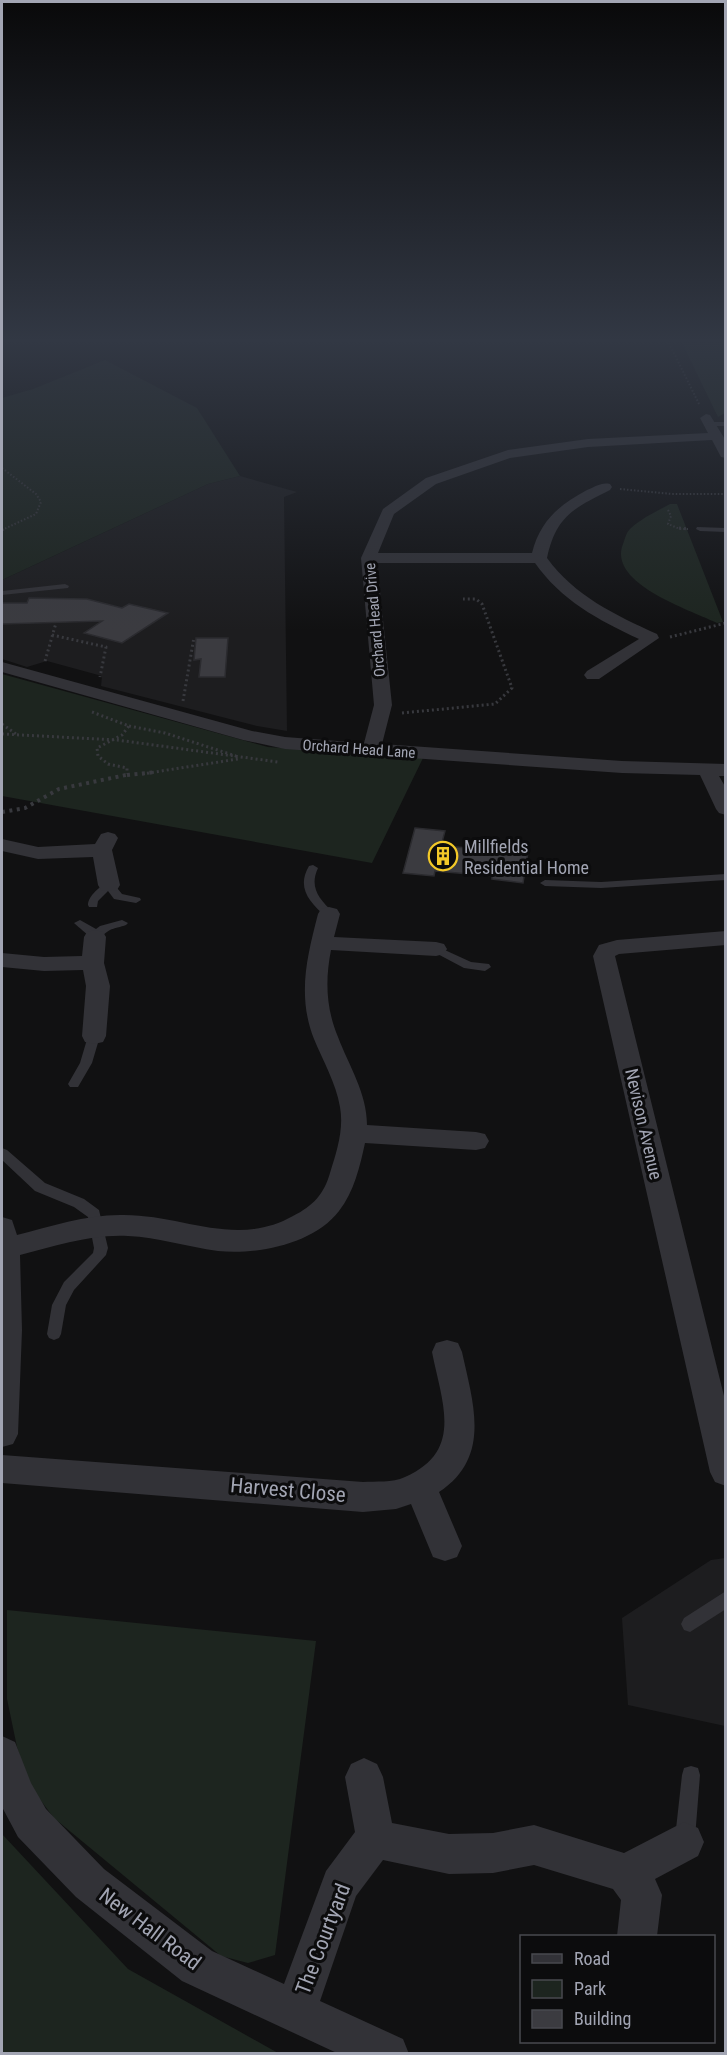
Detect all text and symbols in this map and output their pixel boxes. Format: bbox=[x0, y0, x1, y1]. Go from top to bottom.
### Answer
street label: Orchard Head Drive bbox=[361, 562, 389, 678]
street label: Orchard Head Lane bbox=[302, 736, 416, 762]
place label: Millfields Residential Home bbox=[464, 836, 589, 878]
building icon: Millfields Residential Home bbox=[427, 840, 459, 872]
street label: Nevison Avenue bbox=[621, 1066, 667, 1182]
street label: Harvest Close bbox=[229, 1473, 347, 1507]
street label: The Courtyard bbox=[291, 1880, 355, 1998]
street label: New Hall Road bbox=[94, 1883, 206, 1975]
legend bbox=[520, 1935, 715, 2043]
text: Road bbox=[574, 1948, 610, 1969]
text: Park bbox=[574, 1978, 606, 1999]
text: Building bbox=[574, 2008, 631, 2029]

